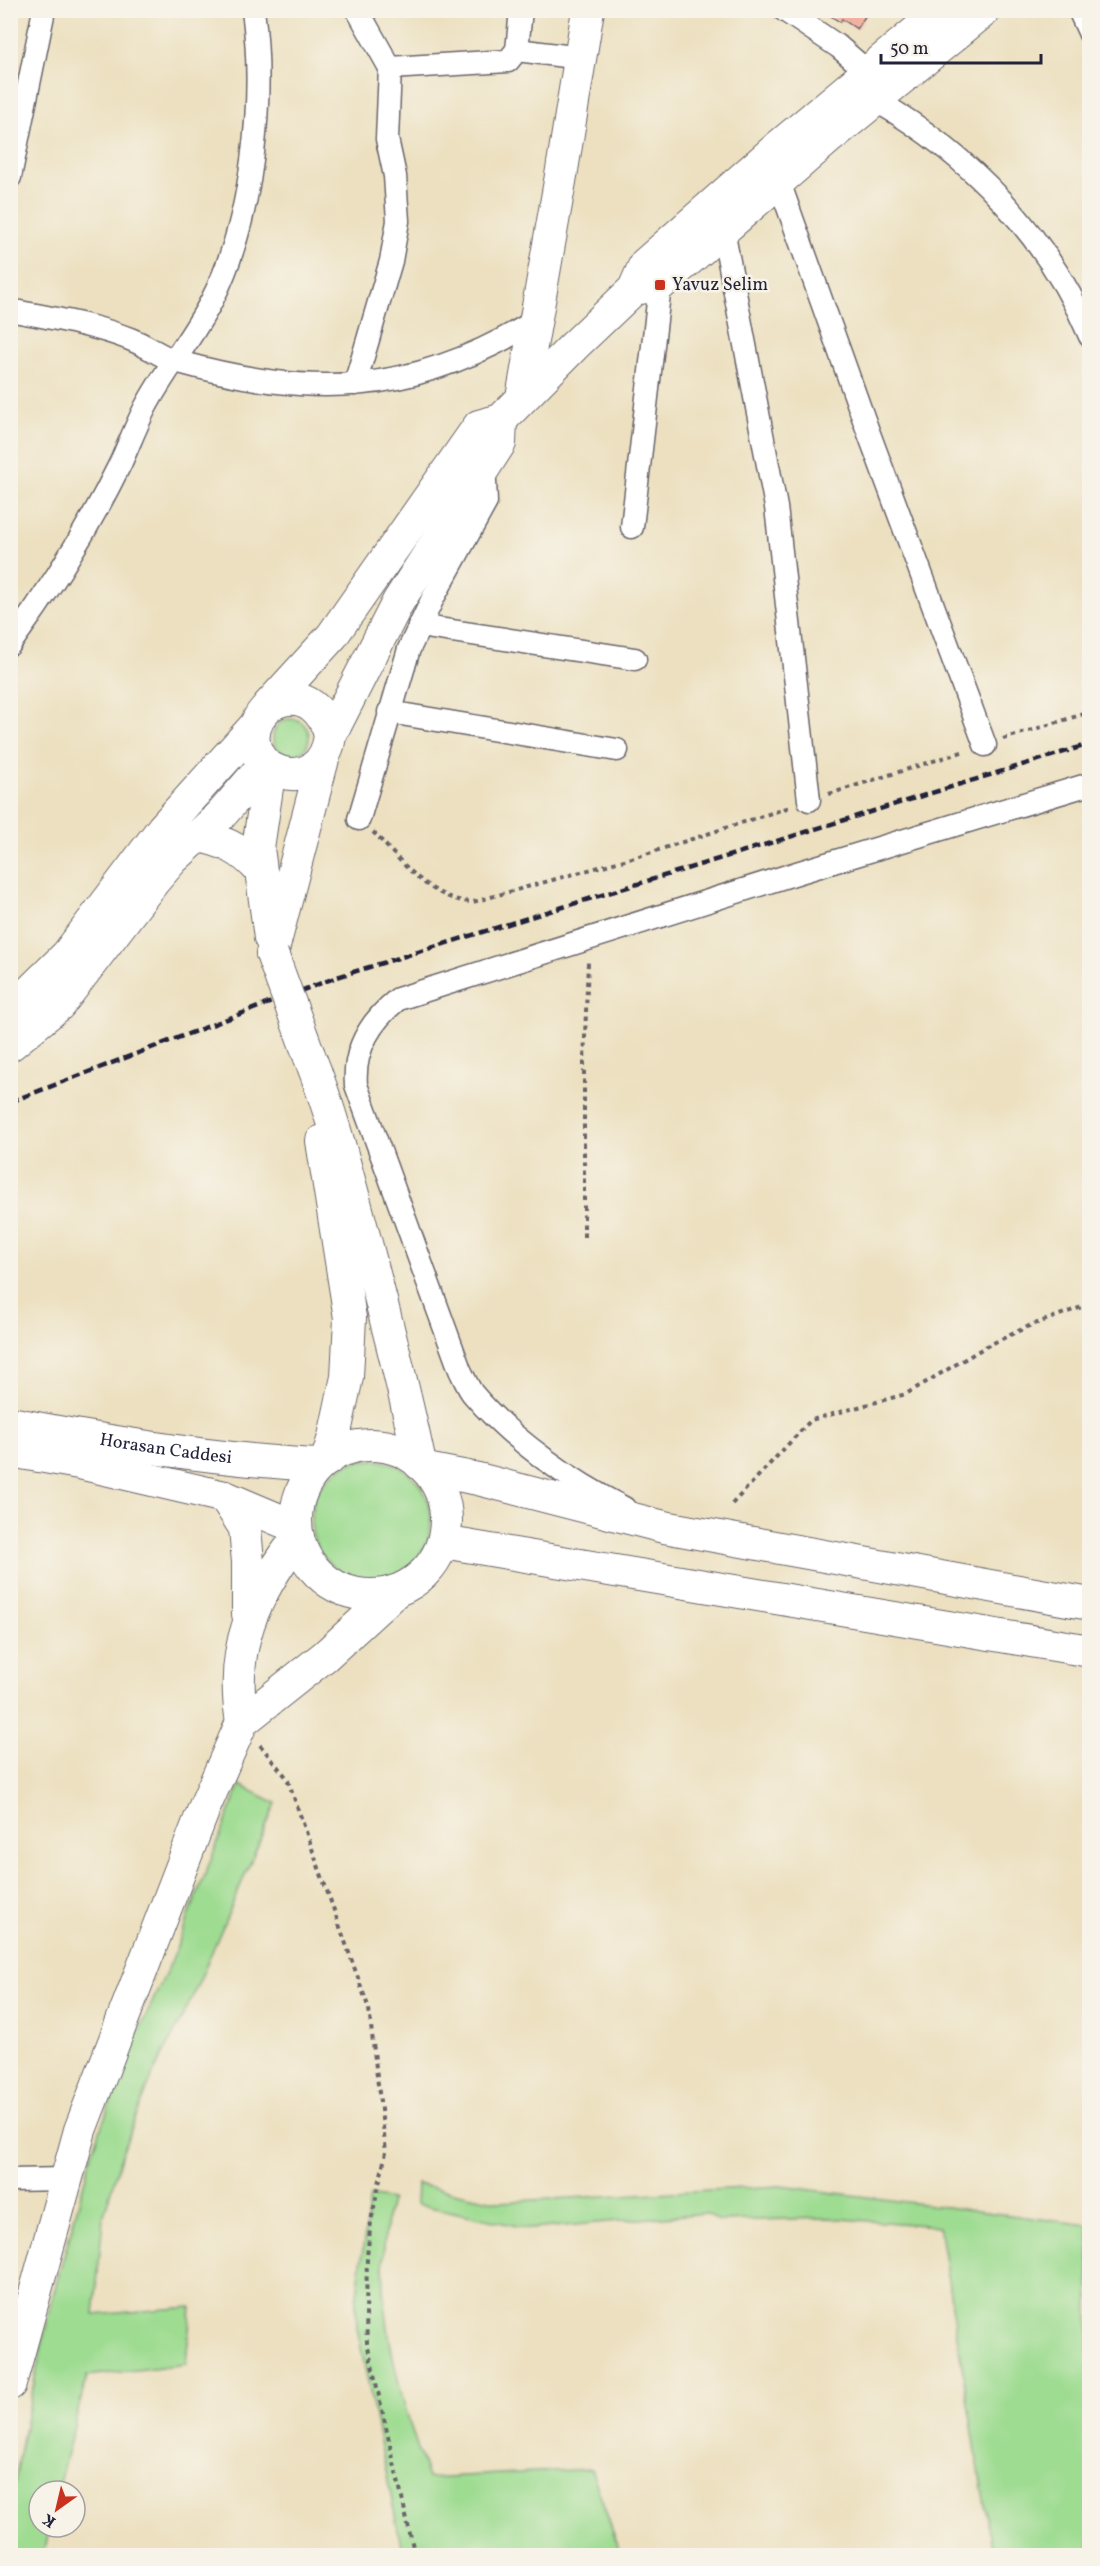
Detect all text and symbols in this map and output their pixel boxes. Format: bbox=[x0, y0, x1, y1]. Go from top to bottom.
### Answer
scale bar bbox=[881, 27, 1042, 65]
text: 50 m bbox=[890, 37, 929, 62]
place label: Yavuz Selim bbox=[672, 273, 768, 298]
marker: Yavuz Selim bbox=[653, 278, 667, 292]
street label: Horasan Caddesi bbox=[98, 1427, 233, 1471]
north arrow bbox=[27, 2479, 87, 2539]
text: K bbox=[38, 2507, 61, 2532]

